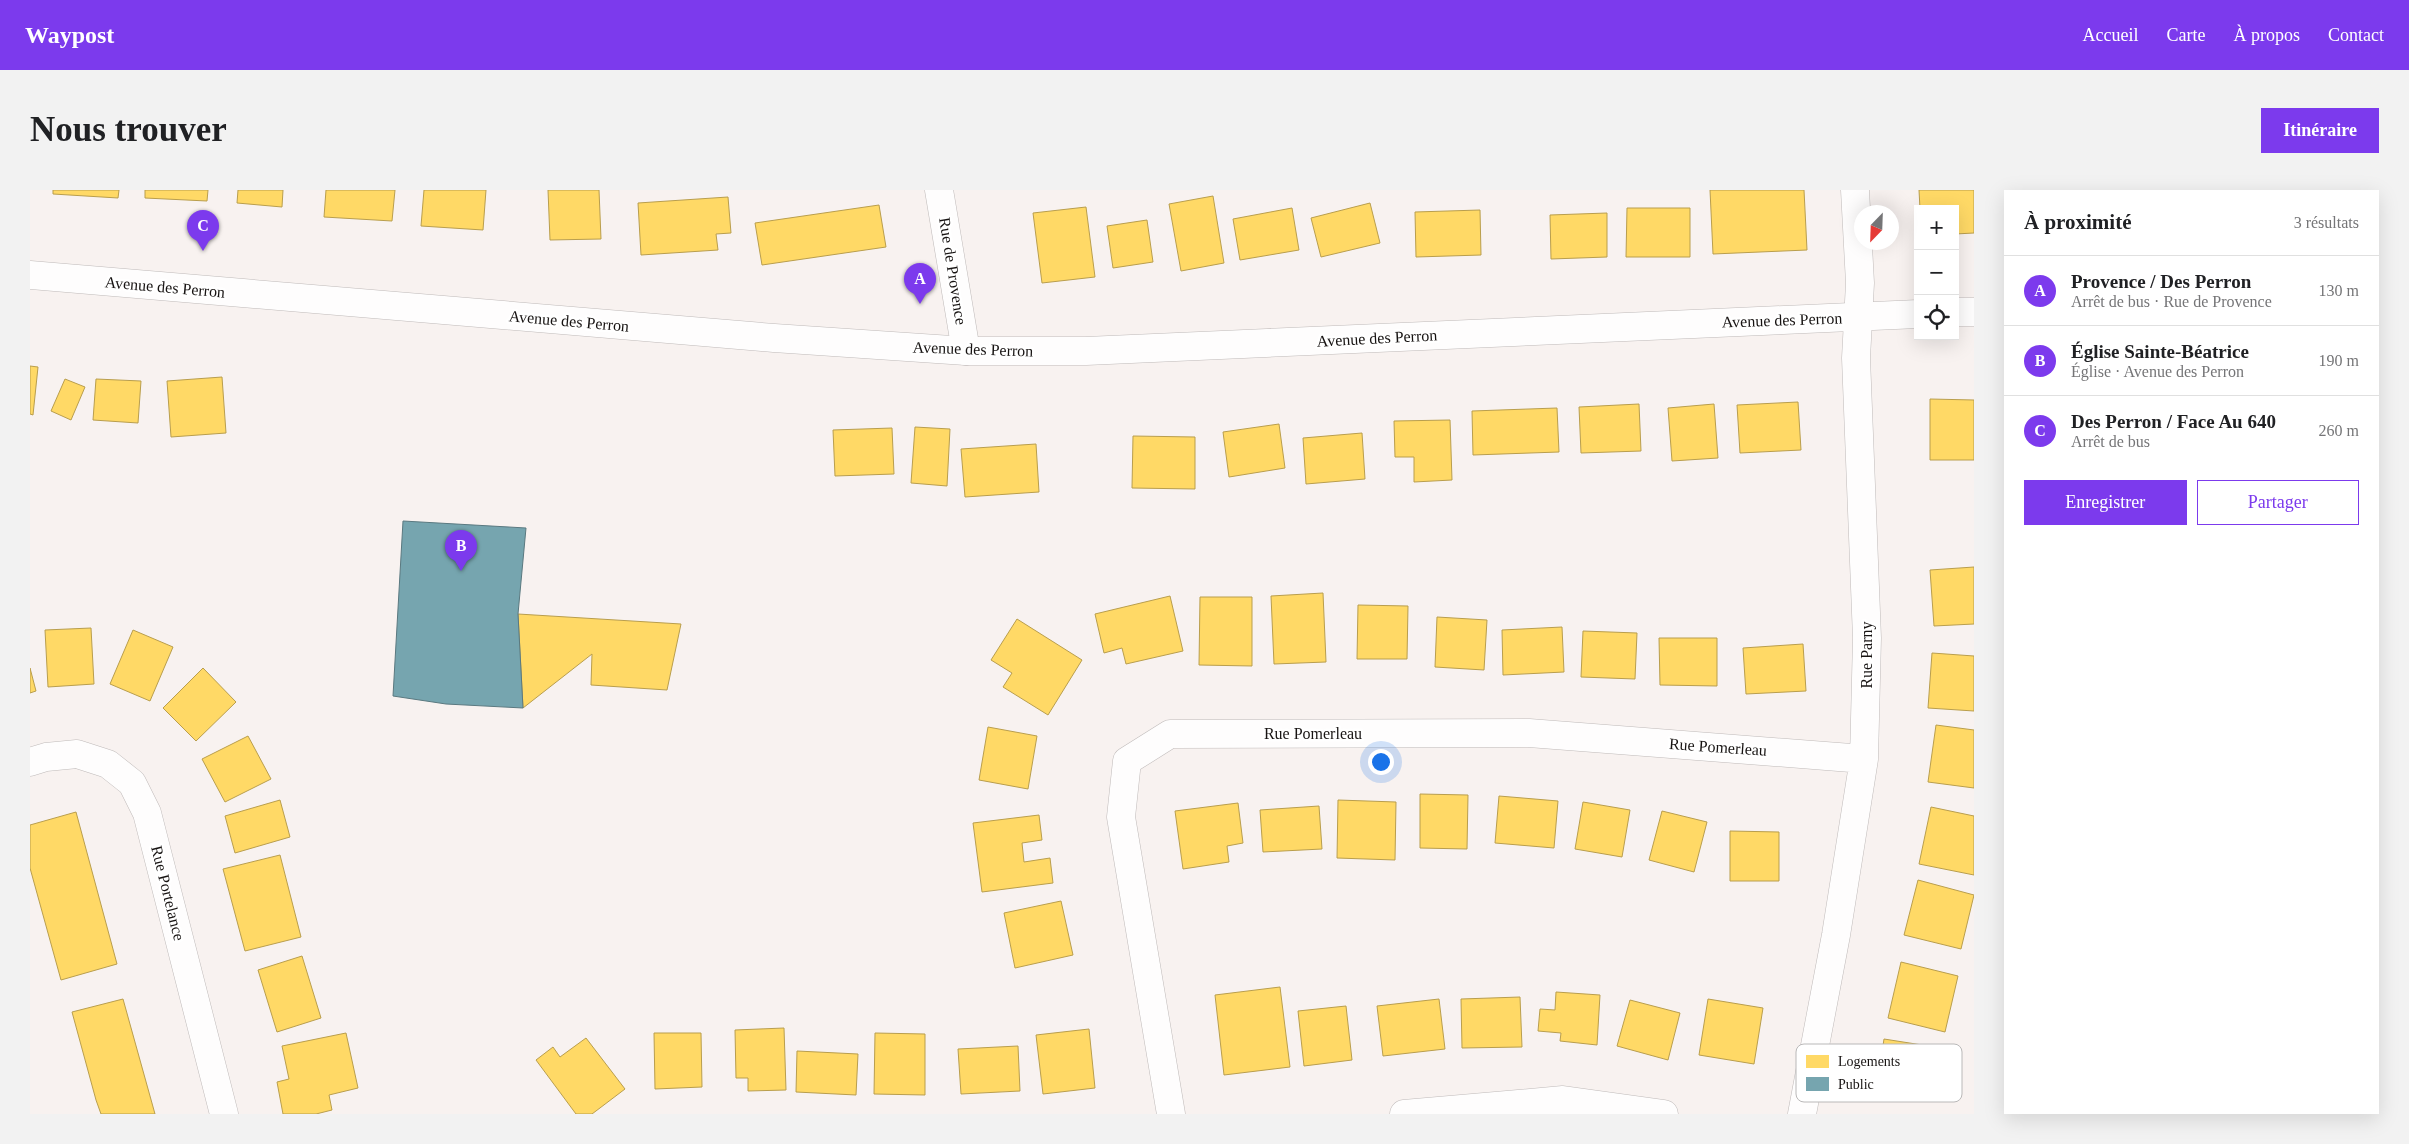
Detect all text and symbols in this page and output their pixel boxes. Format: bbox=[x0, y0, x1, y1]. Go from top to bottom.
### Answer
text: Waypost bbox=[25, 22, 114, 48]
text: Accueil bbox=[2083, 25, 2139, 45]
text: Carte bbox=[2167, 25, 2206, 45]
text: À propos bbox=[2234, 25, 2300, 45]
text: Contact bbox=[2328, 25, 2384, 45]
button: Itinéraire bbox=[2261, 108, 2379, 153]
text: Nous trouver bbox=[30, 110, 227, 149]
north arrow bbox=[1854, 205, 1899, 250]
map controls bbox=[1914, 205, 1959, 340]
button: + bbox=[1914, 205, 1959, 250]
pin: C bbox=[187, 210, 219, 251]
text: À proximité bbox=[2024, 210, 2132, 234]
text: 3 résultats bbox=[2294, 214, 2359, 231]
street label: Rue de Provence bbox=[936, 216, 970, 326]
button: − bbox=[1914, 250, 1959, 295]
pin: A bbox=[904, 263, 936, 304]
text: Provence / Des Perron bbox=[2071, 271, 2251, 292]
street label: Avenue des Perron bbox=[104, 273, 226, 301]
text: A bbox=[2034, 282, 2046, 299]
text: 130 m bbox=[2319, 282, 2359, 299]
text: Arrêt de bus · Rue de Provence bbox=[2071, 293, 2272, 310]
button: locate bbox=[1914, 295, 1959, 340]
street label: Avenue des Perron bbox=[508, 307, 630, 335]
street label: Avenue des Perron bbox=[1721, 309, 1843, 331]
street label: Avenue des Perron bbox=[1316, 326, 1438, 350]
street label: Avenue des Perron bbox=[912, 338, 1034, 360]
text: Église Sainte-Béatrice bbox=[2071, 341, 2249, 362]
text: B bbox=[2035, 352, 2045, 369]
text: 190 m bbox=[2319, 352, 2359, 369]
text: Église · Avenue des Perron bbox=[2071, 363, 2244, 380]
text: Des Perron / Face Au 640 bbox=[2071, 411, 2276, 432]
text: C bbox=[2034, 422, 2046, 439]
text: 260 m bbox=[2319, 422, 2359, 439]
text: Arrêt de bus bbox=[2071, 433, 2150, 450]
button: Enregistrer bbox=[2024, 480, 2187, 525]
button: Partager bbox=[2197, 480, 2359, 525]
pin: B bbox=[445, 530, 477, 571]
street label: Rue Parny bbox=[1858, 621, 1876, 689]
street label: Rue Pomerleau bbox=[1264, 725, 1362, 742]
street label: Rue Pomerleau bbox=[1668, 735, 1768, 759]
your location bbox=[1368, 749, 1394, 775]
street label: Rue Portelance bbox=[148, 844, 188, 942]
legend bbox=[1796, 1044, 1962, 1102]
text: Logements bbox=[1838, 1054, 1900, 1069]
text: Public bbox=[1838, 1077, 1874, 1092]

